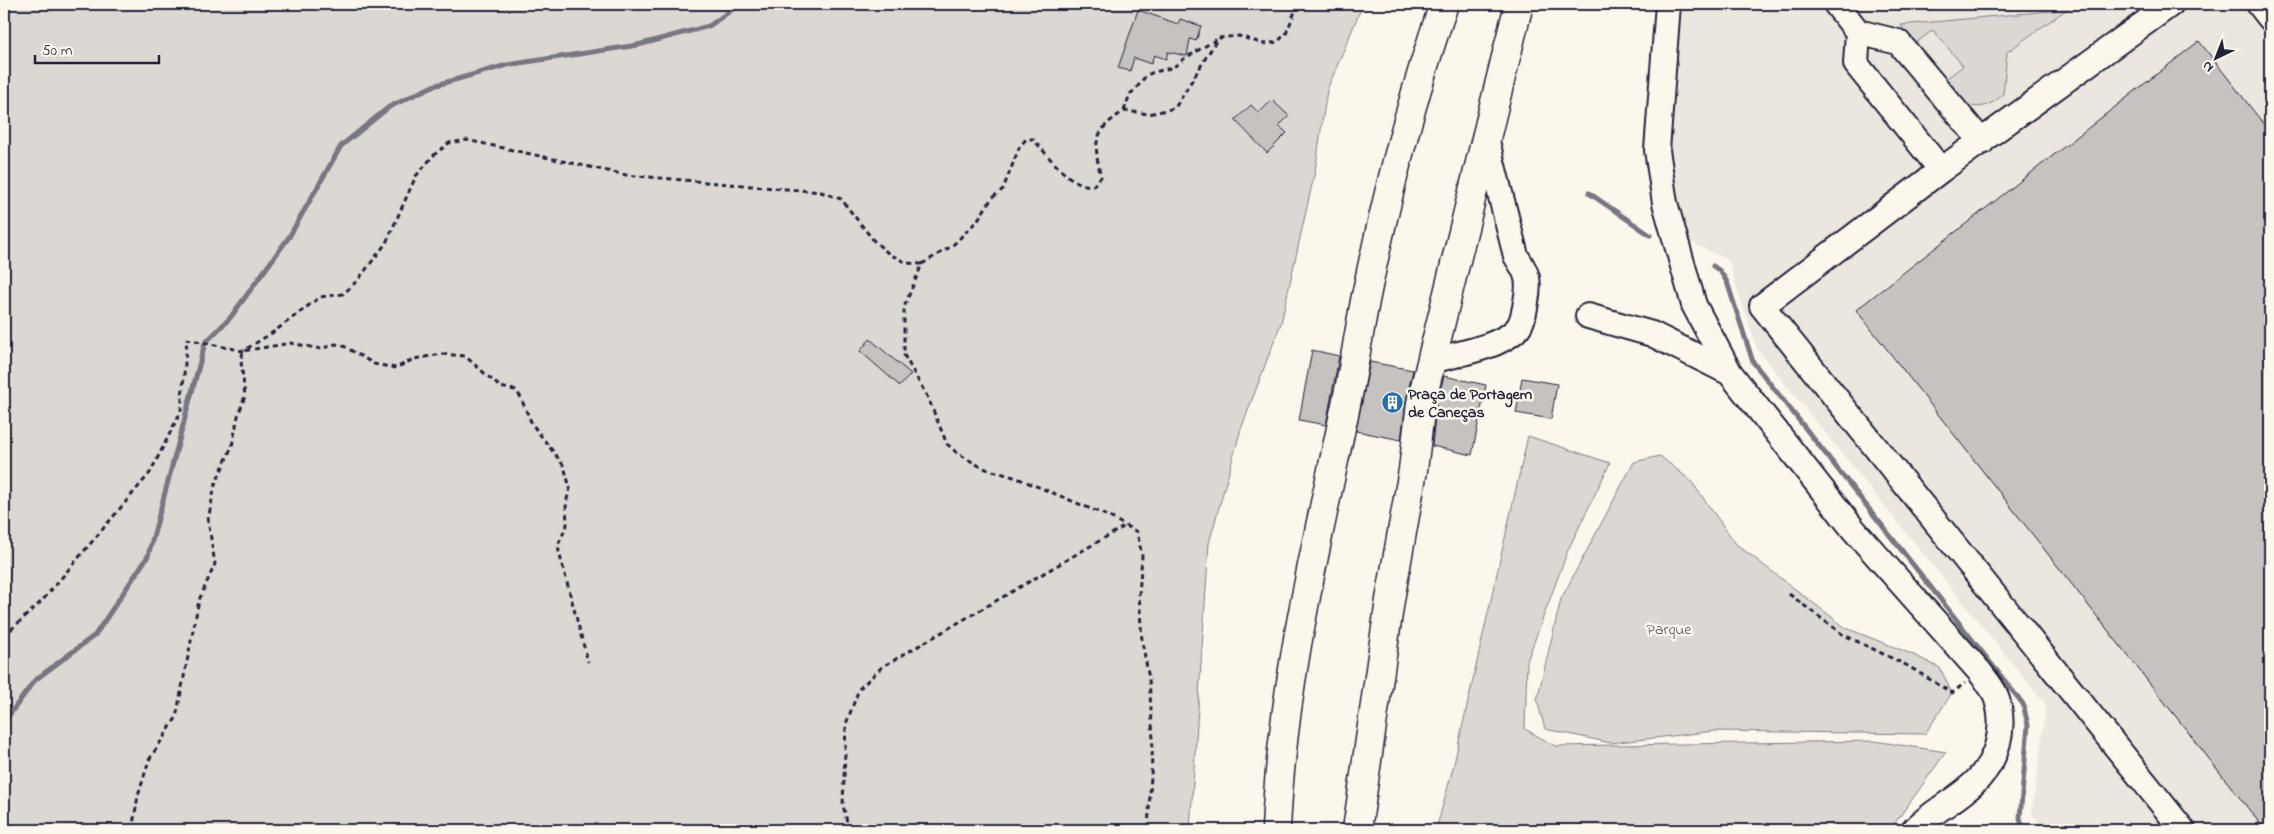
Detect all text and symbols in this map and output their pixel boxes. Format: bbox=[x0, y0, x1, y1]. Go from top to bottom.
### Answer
scale bar bbox=[35, 32, 159, 64]
north arrow bbox=[2192, 32, 2242, 82]
text: 50 m bbox=[42, 40, 73, 62]
text: N bbox=[2198, 56, 2219, 77]
place label: Praça de Portagem de Caneças bbox=[1408, 383, 1533, 425]
building icon: Praça de Portagem de Caneças bbox=[1380, 390, 1404, 414]
park label: Parque bbox=[1647, 618, 1692, 642]

